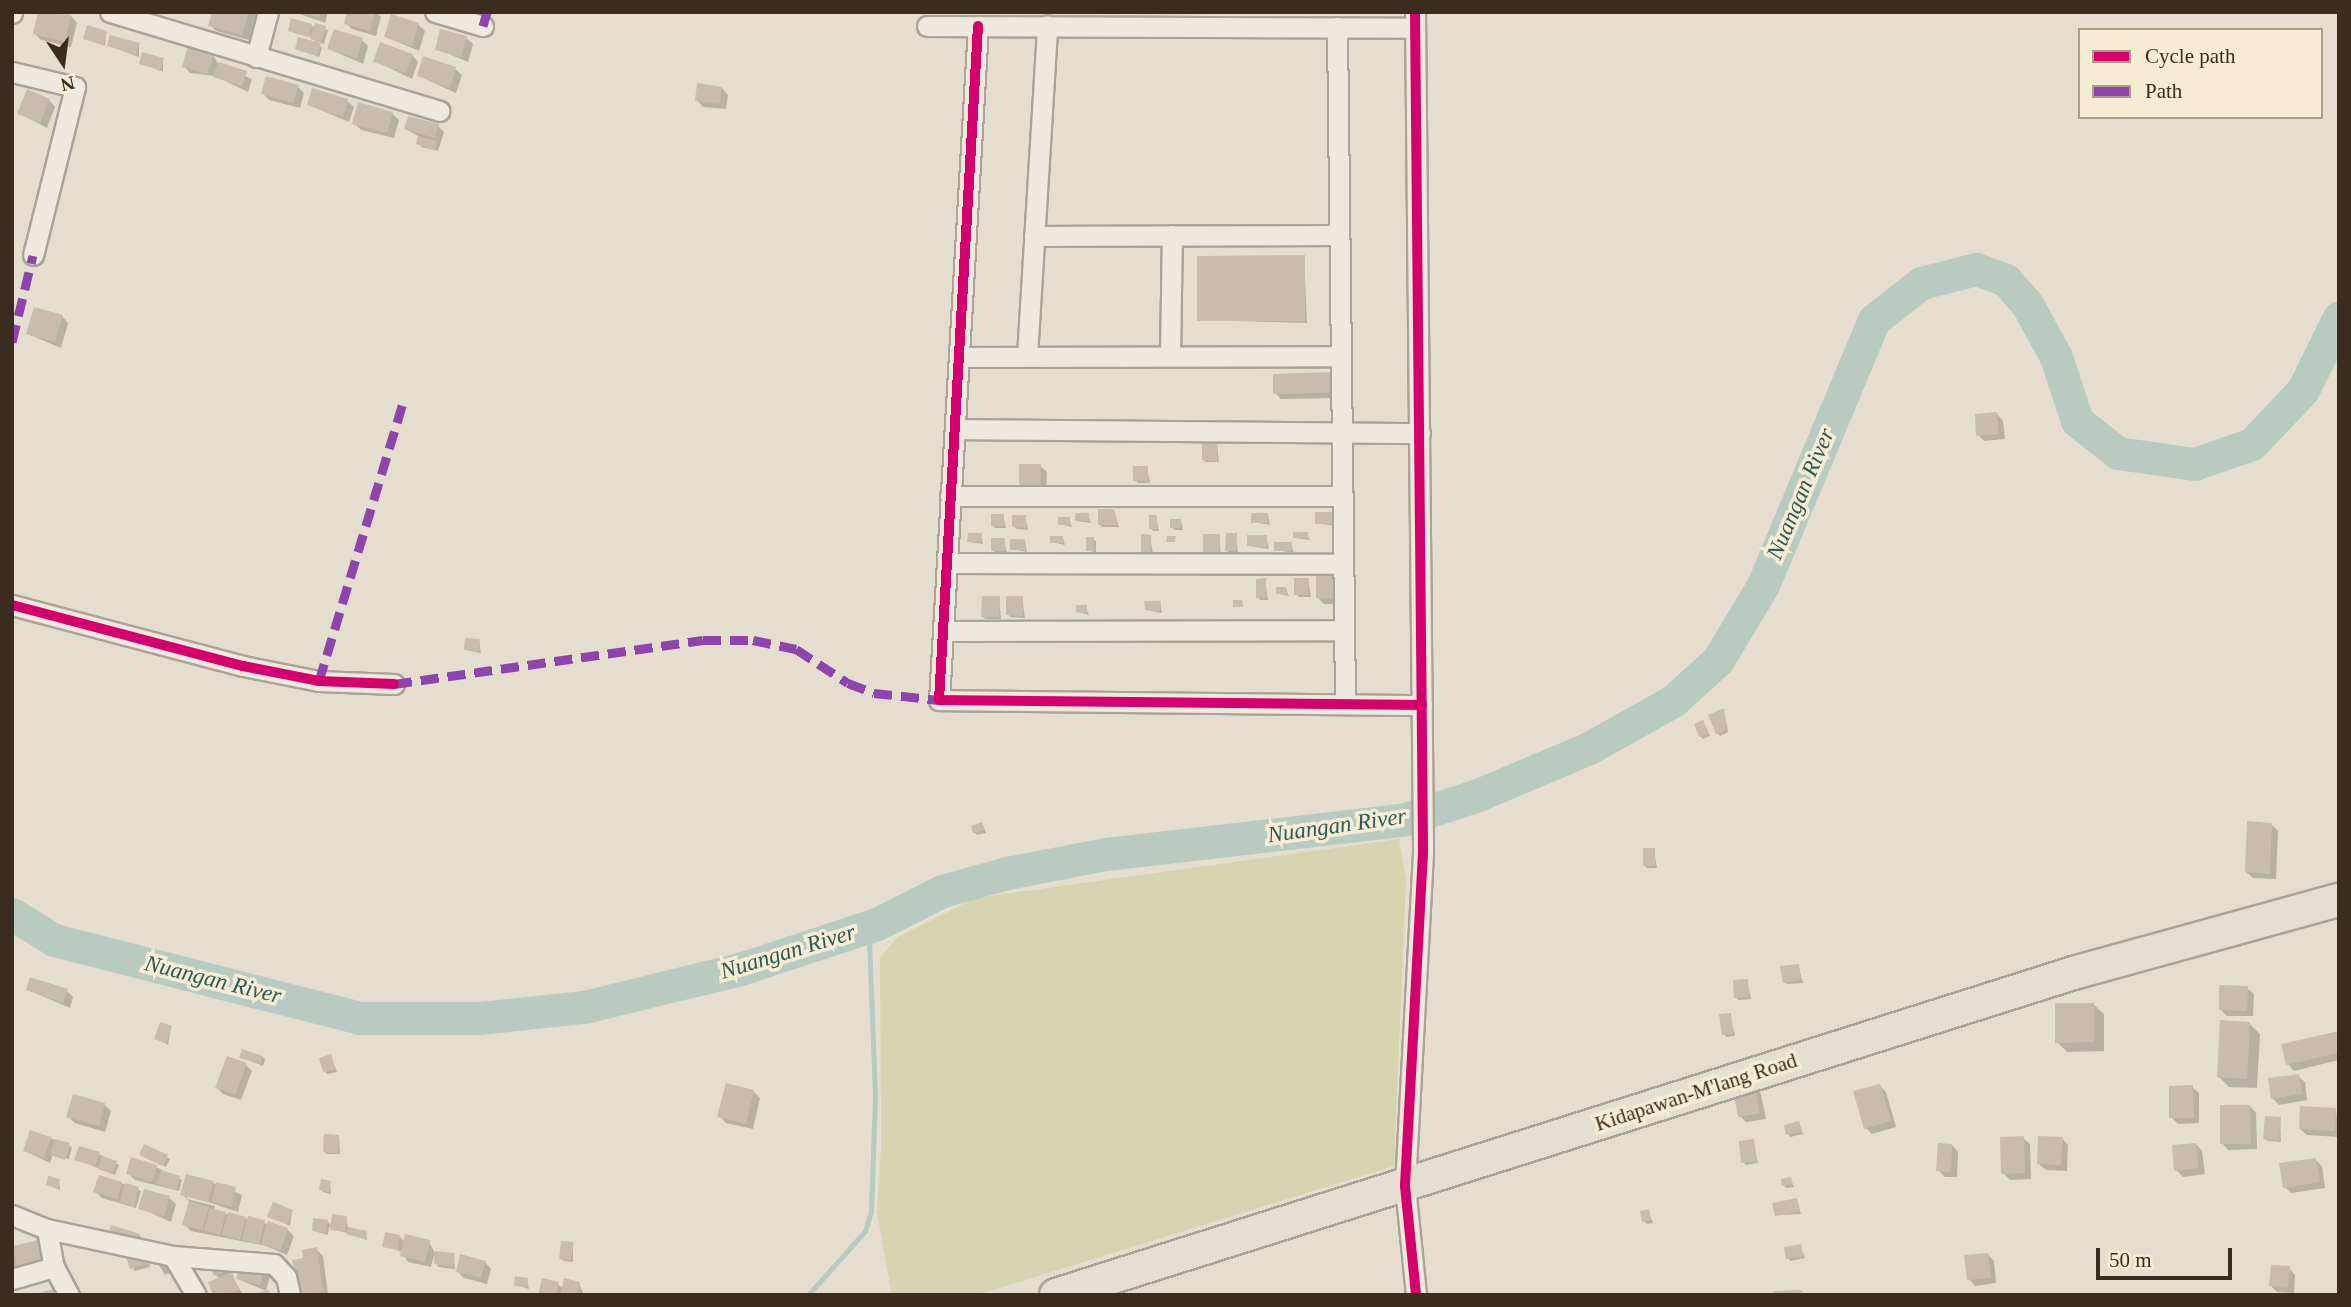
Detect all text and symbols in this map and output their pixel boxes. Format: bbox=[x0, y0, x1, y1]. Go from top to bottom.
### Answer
north arrow bbox=[28, 28, 98, 98]
legend bbox=[2078, 28, 2323, 119]
text: Cycle path bbox=[2145, 44, 2235, 68]
text: N bbox=[59, 72, 77, 96]
text: Path bbox=[2145, 79, 2182, 103]
water label: Nuangan River bbox=[1761, 424, 1841, 564]
water label: Nuangan River bbox=[1266, 803, 1408, 849]
water label: Nuangan River bbox=[717, 918, 859, 986]
water label: Nuangan River bbox=[142, 950, 284, 1010]
street label: Kidapawan-M'lang Road bbox=[1592, 1047, 1800, 1137]
scale bar bbox=[2099, 1234, 2236, 1278]
text: 50 m bbox=[2109, 1248, 2152, 1272]

